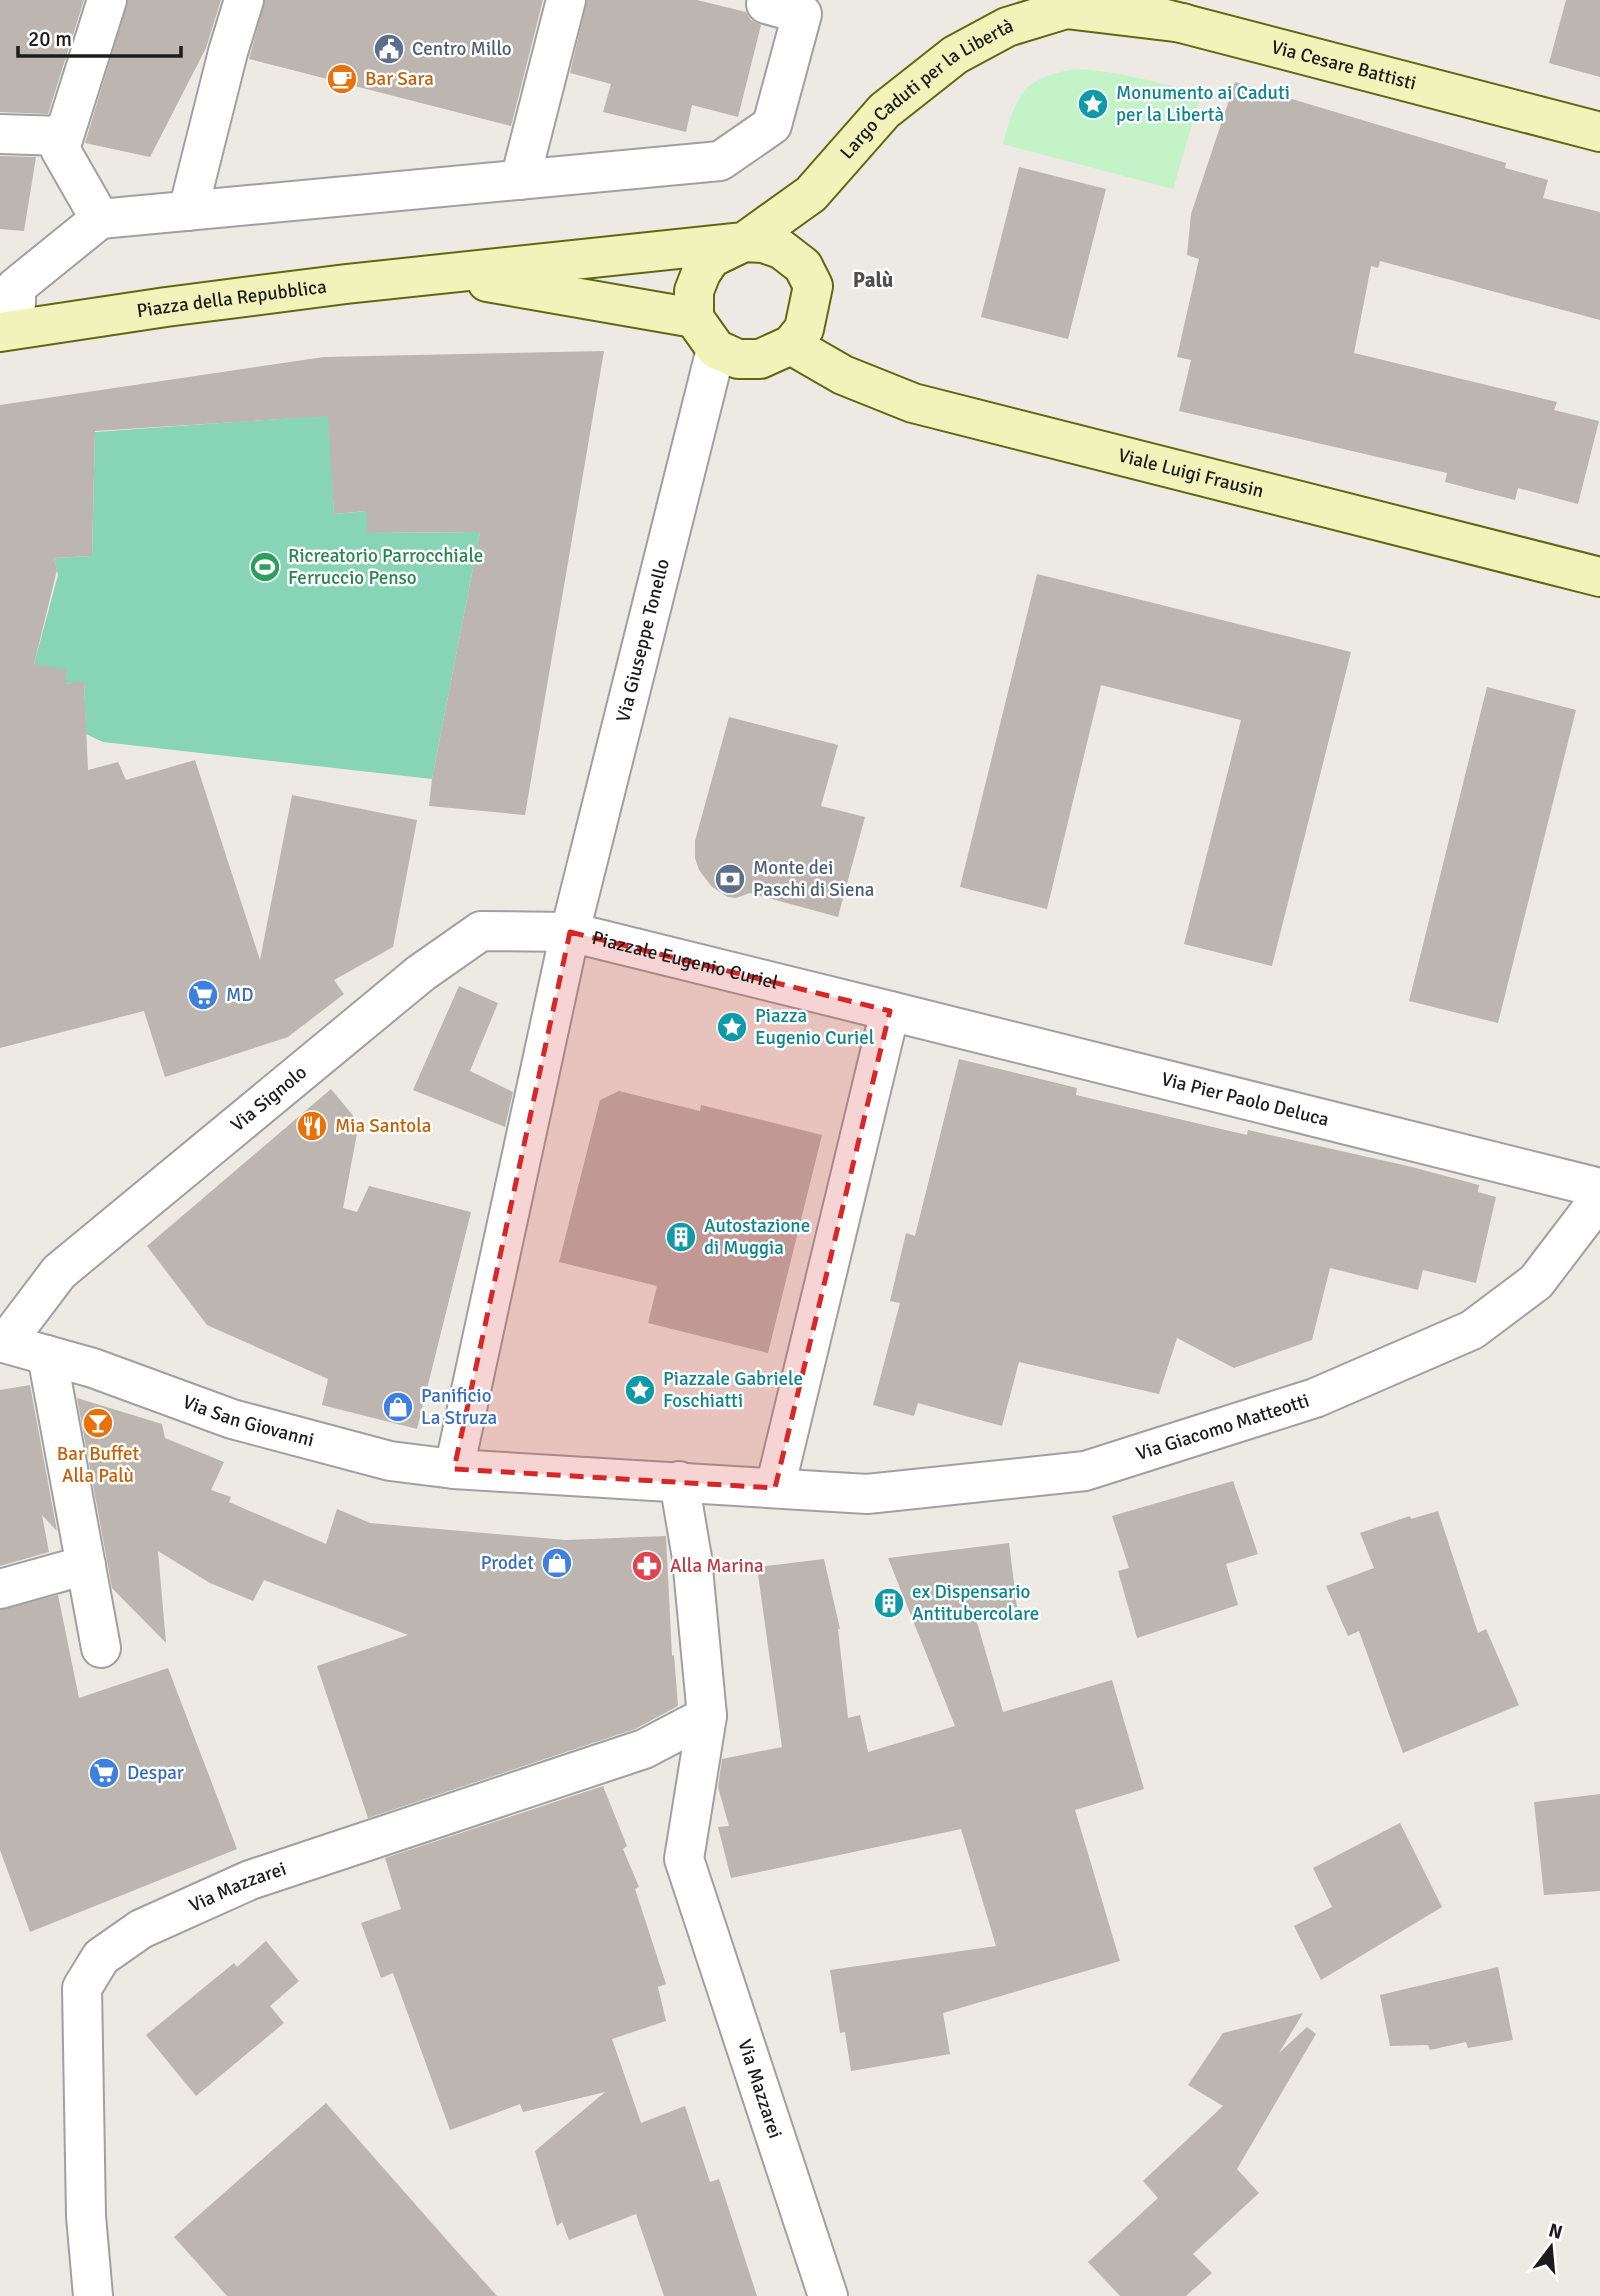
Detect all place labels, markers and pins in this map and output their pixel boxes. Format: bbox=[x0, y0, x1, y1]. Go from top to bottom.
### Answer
public building icon: Centro Millo bbox=[372, 32, 406, 66]
place label: Centro Millo bbox=[412, 37, 512, 61]
cafe icon: Bar Sara bbox=[325, 62, 359, 96]
place label: Bar Sara bbox=[365, 67, 434, 91]
place label: Monumento ai Caduti per la Libertà bbox=[1116, 81, 1290, 127]
place icon: Monumento ai Caduti per la Libertà bbox=[1076, 87, 1110, 121]
place label: Ricreatorio Parrocchiale Ferruccio Penso bbox=[288, 544, 483, 590]
sports icon: Ricreatorio Parrocchiale Ferruccio Penso bbox=[248, 550, 282, 584]
place label: Monte dei Paschi di Siena bbox=[753, 856, 875, 902]
bank icon: Monte dei Paschi di Siena bbox=[713, 862, 747, 896]
supermarket icon: MD bbox=[186, 978, 220, 1012]
place label: MD bbox=[226, 983, 254, 1007]
place label: Piazza Eugenio Curiel bbox=[755, 1004, 874, 1050]
place icon: Piazza Eugenio Curiel bbox=[715, 1010, 749, 1044]
restaurant icon: Mia Santola bbox=[295, 1109, 329, 1143]
place label: Mia Santola bbox=[335, 1114, 431, 1138]
place label: Autostazione di Muggia bbox=[704, 1214, 810, 1260]
building icon: Autostazione di Muggia bbox=[664, 1220, 698, 1254]
place label: Piazzale Gabriele Foschiatti bbox=[663, 1367, 803, 1413]
place icon: Piazzale Gabriele Foschiatti bbox=[623, 1373, 657, 1407]
place label: Panificio La Struza bbox=[421, 1384, 497, 1430]
shop icon: Panificio La Struza bbox=[381, 1390, 415, 1424]
bar icon: Bar Buffet Alla Palù bbox=[81, 1406, 115, 1440]
place label: Bar Buffet Alla Palù bbox=[57, 1442, 140, 1488]
shop icon: Prodet bbox=[540, 1546, 574, 1580]
pharmacy icon: Alla Marina bbox=[630, 1549, 664, 1583]
place label: Prodet bbox=[481, 1551, 534, 1575]
place label: Alla Marina bbox=[670, 1554, 764, 1578]
place label: ex Dispensario Antitubercolare bbox=[912, 1580, 1039, 1626]
building icon: ex Dispensario Antitubercolare bbox=[872, 1586, 906, 1620]
supermarket icon: Despar bbox=[87, 1756, 121, 1790]
place label: Despar bbox=[127, 1761, 184, 1785]

